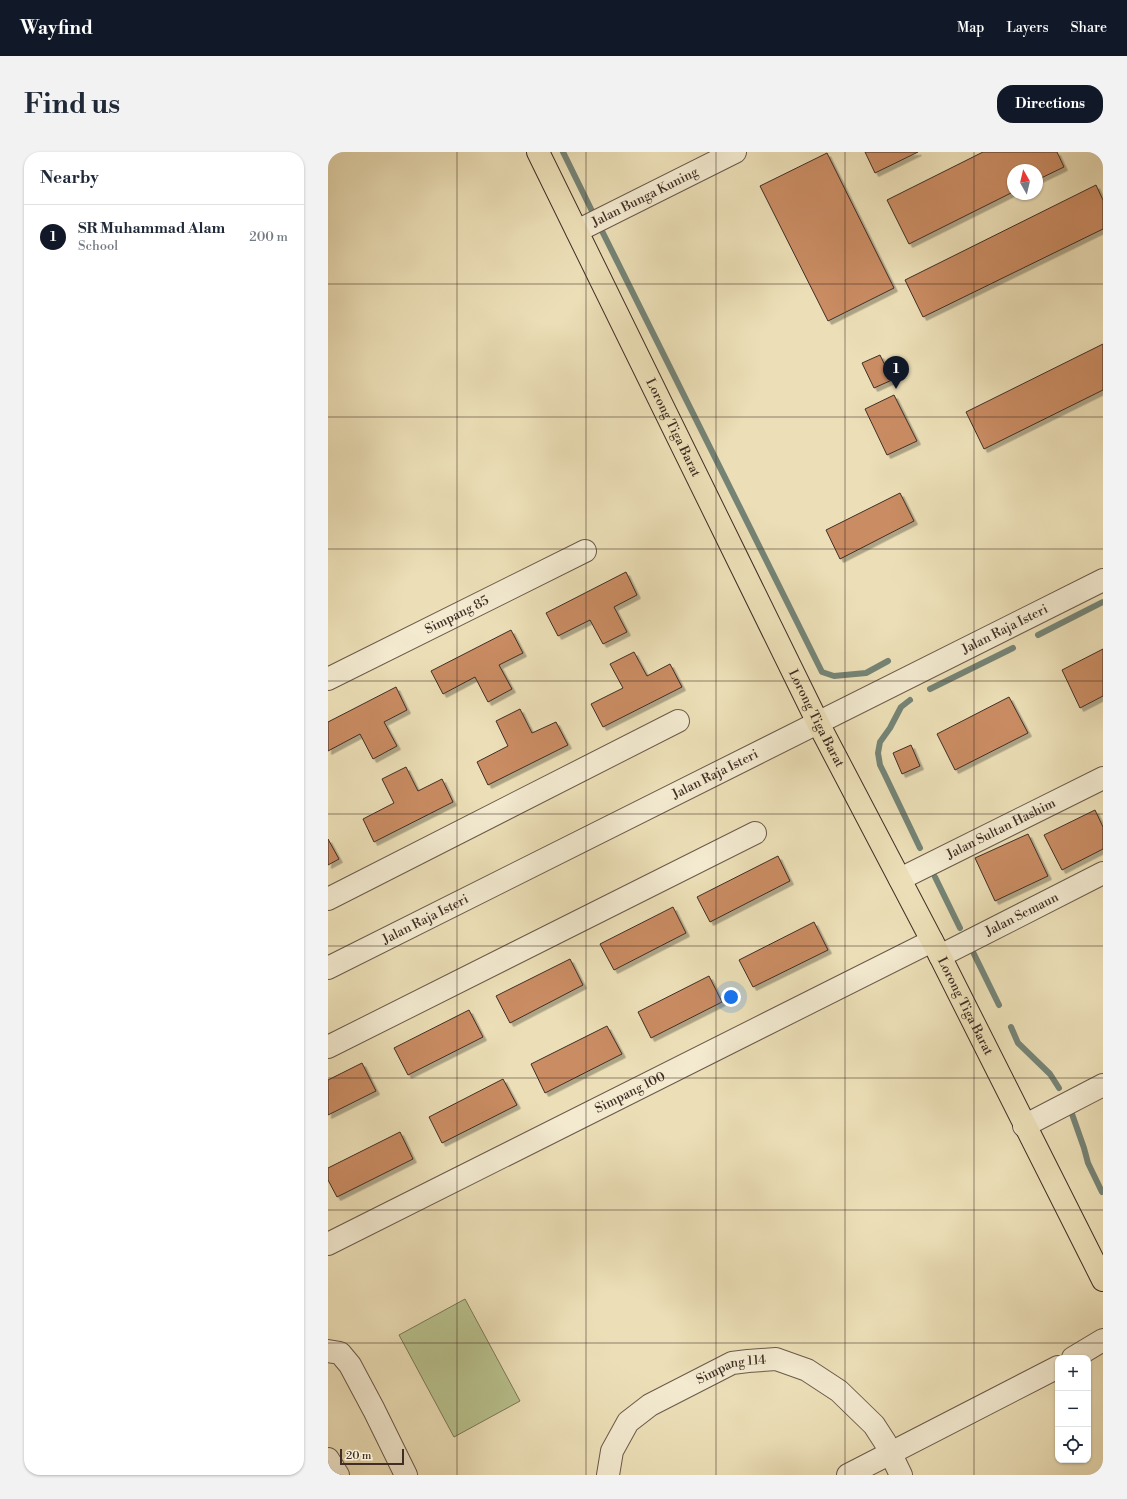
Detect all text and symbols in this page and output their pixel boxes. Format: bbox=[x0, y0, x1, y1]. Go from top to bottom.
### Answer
text: Wayfind bbox=[20, 16, 93, 40]
text: Map bbox=[957, 19, 984, 37]
text: Layers bbox=[1006, 19, 1049, 37]
text: Share bbox=[1071, 19, 1107, 37]
button: Directions bbox=[997, 85, 1103, 123]
text: Find us bbox=[24, 87, 120, 122]
street label: Jalan Bunga Kuning bbox=[588, 164, 701, 231]
north arrow bbox=[1007, 164, 1043, 200]
text: Nearby bbox=[40, 167, 99, 189]
text: SR Muhammad Alam bbox=[78, 219, 225, 238]
text: 1 bbox=[50, 229, 56, 245]
text: 200 m bbox=[249, 229, 288, 245]
text: School bbox=[78, 238, 118, 254]
pin: 1 bbox=[883, 356, 909, 389]
street label: Lorong Tiga Barat bbox=[642, 376, 704, 480]
street label: Simpang 85 bbox=[422, 592, 492, 637]
street label: Jalan Raja Isteri bbox=[958, 601, 1051, 658]
street label: Lorong Tiga Barat bbox=[785, 667, 848, 770]
street label: Jalan Raja Isteri bbox=[669, 746, 761, 803]
street label: Jalan Sultan Hashim bbox=[943, 795, 1059, 863]
street label: Jalan Semaun bbox=[982, 889, 1062, 940]
street label: Jalan Raja Isteri bbox=[379, 891, 471, 948]
street label: Lorong Tiga Barat bbox=[934, 954, 997, 1058]
your location bbox=[721, 987, 741, 1007]
street label: Simpang 100 bbox=[592, 1068, 668, 1117]
street label: Simpang 114 bbox=[694, 1352, 767, 1388]
map controls bbox=[1055, 1355, 1091, 1463]
button: + bbox=[1055, 1355, 1091, 1391]
button: − bbox=[1055, 1391, 1091, 1427]
button: locate bbox=[1055, 1427, 1091, 1463]
scale bar bbox=[340, 1447, 404, 1466]
text: 20 m bbox=[346, 1449, 371, 1463]

